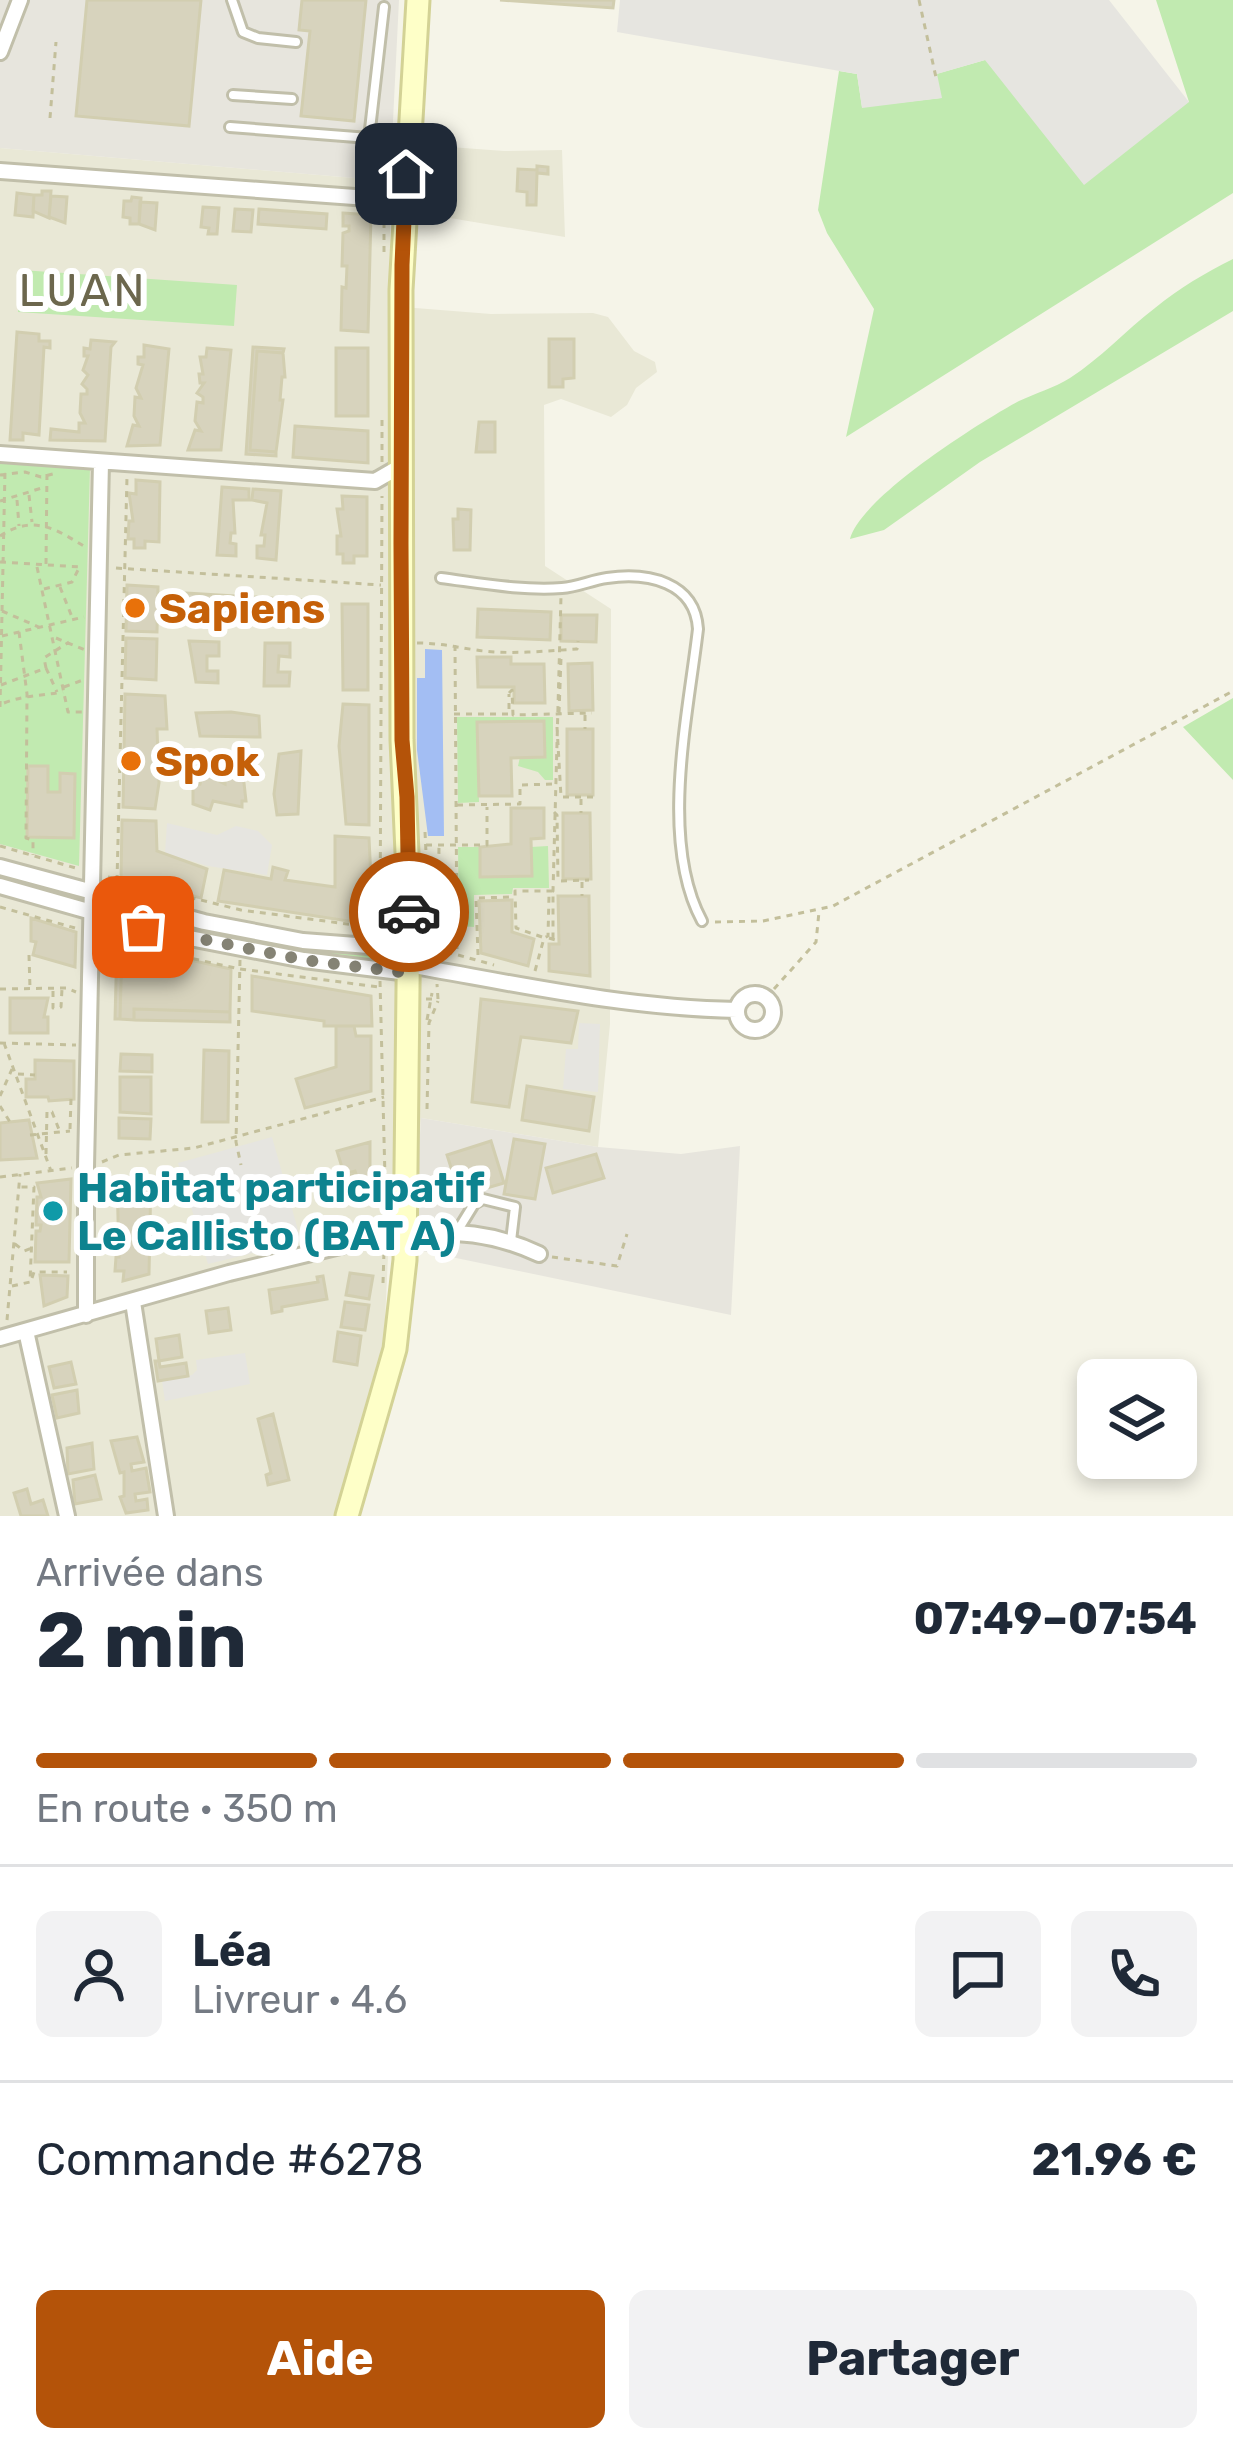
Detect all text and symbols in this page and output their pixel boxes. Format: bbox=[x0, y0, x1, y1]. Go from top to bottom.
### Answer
pin bbox=[355, 123, 457, 225]
icon: home bbox=[373, 141, 439, 207]
district label: LUAN bbox=[19, 264, 147, 317]
place label: Sapiens bbox=[159, 584, 325, 634]
marker: Sapiens bbox=[122, 595, 148, 621]
place label: Spok bbox=[155, 737, 260, 787]
marker: Spok bbox=[118, 748, 144, 774]
courier bbox=[349, 852, 469, 972]
pin bbox=[92, 876, 194, 978]
icon: car bbox=[376, 879, 442, 945]
icon: bag bbox=[110, 894, 176, 960]
place label: Habitat participatif Le Callisto (BAT A) bbox=[77, 1163, 485, 1261]
marker: Habitat participatif Le Callisto (BAT A) bbox=[40, 1198, 66, 1224]
map controls bbox=[1077, 1359, 1197, 1479]
button: layers bbox=[1077, 1359, 1197, 1479]
text: Arrivée dans bbox=[36, 1550, 264, 1596]
text: 07:49–07:54 bbox=[914, 1592, 1197, 1645]
text: 2 min bbox=[36, 1594, 247, 1687]
text: En route · 350 m bbox=[36, 1786, 338, 1832]
button: person bbox=[36, 1911, 162, 2037]
button: chat bbox=[915, 1911, 1041, 2037]
button: phone bbox=[1071, 1911, 1197, 2037]
text: Léa bbox=[192, 1924, 272, 1977]
text: Livreur · 4.6 bbox=[192, 1977, 407, 2023]
text: Commande #6278 bbox=[36, 2133, 424, 2186]
text: 21.96 € bbox=[1032, 2133, 1197, 2186]
button: Aide bbox=[36, 2290, 605, 2428]
button: Partager bbox=[629, 2290, 1197, 2428]

